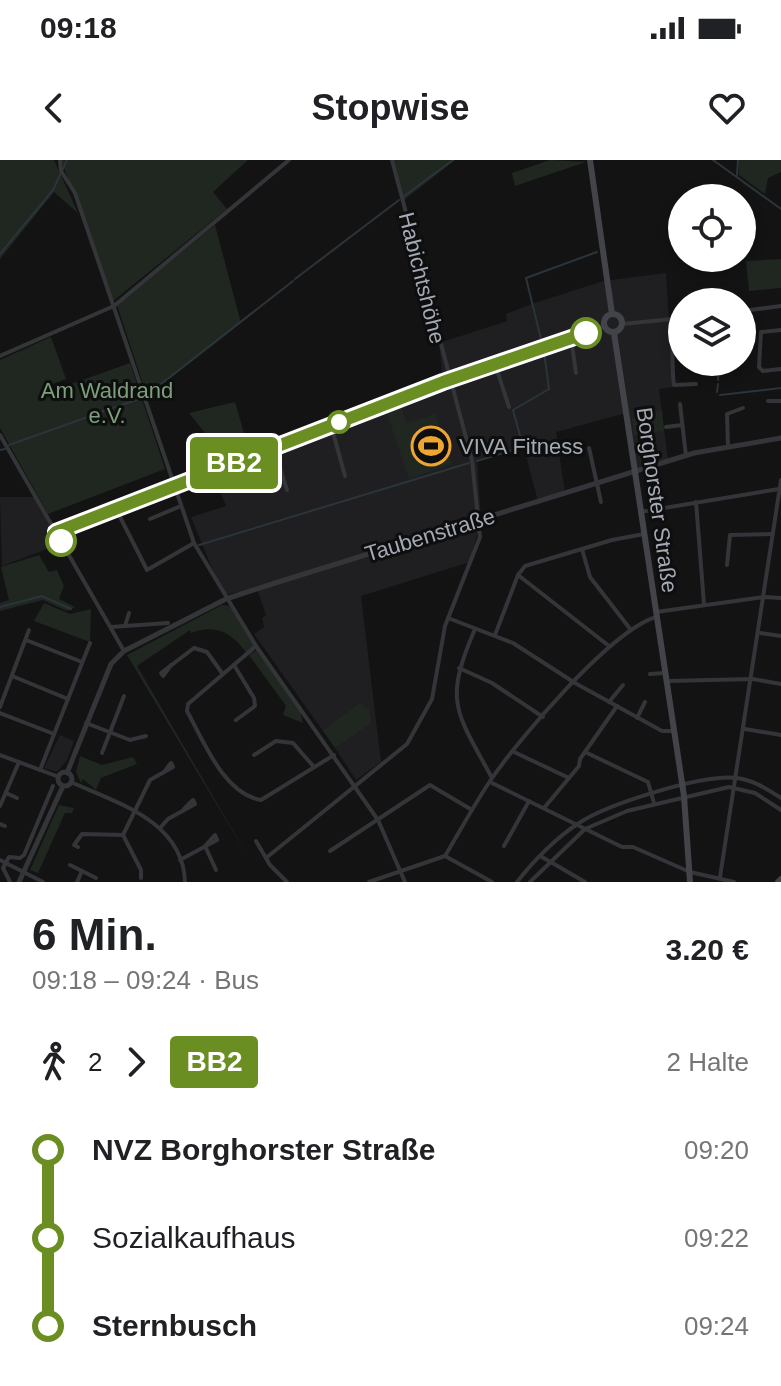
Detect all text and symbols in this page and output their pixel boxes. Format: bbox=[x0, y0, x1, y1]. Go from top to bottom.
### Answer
text: 09:18 bbox=[40, 11, 117, 44]
icon: back bbox=[32, 86, 76, 130]
icon: heart bbox=[705, 86, 749, 130]
text: Stopwise bbox=[311, 87, 470, 128]
map controls bbox=[668, 184, 756, 376]
button: locate bbox=[668, 184, 756, 272]
street label: Habichtshöhe bbox=[394, 210, 450, 346]
button: layers bbox=[668, 288, 756, 376]
unlabelled marker bbox=[571, 318, 601, 348]
park label: Am Waldrand e.V. bbox=[41, 378, 173, 428]
street label: Borghorster Straße bbox=[632, 406, 682, 594]
unlabelled marker bbox=[328, 411, 350, 433]
sports icon: VIVA Fitness bbox=[410, 425, 452, 467]
place label: VIVA Fitness bbox=[459, 434, 583, 459]
line badge: BB2 bbox=[188, 437, 280, 489]
text: BB2 bbox=[206, 447, 262, 478]
street label: Taubenstraße bbox=[362, 503, 498, 567]
unlabelled marker bbox=[46, 526, 76, 556]
text: 6 Min. bbox=[32, 910, 157, 959]
text: 3.20 € bbox=[666, 933, 749, 966]
text: 09:18 – 09:24 · Bus bbox=[32, 965, 259, 995]
icon: walk bbox=[32, 1040, 76, 1084]
icon: forward bbox=[114, 1040, 158, 1084]
text: BB2 bbox=[186, 1046, 242, 1077]
text: 2 bbox=[88, 1047, 102, 1077]
text: 2 Halte bbox=[667, 1047, 749, 1077]
text: NVZ Borghorster Straße bbox=[92, 1133, 435, 1166]
text: 09:20 bbox=[684, 1135, 749, 1165]
text: Sozialkaufhaus bbox=[92, 1221, 295, 1254]
text: 09:22 bbox=[684, 1223, 749, 1253]
text: Sternbusch bbox=[92, 1309, 257, 1342]
text: 09:24 bbox=[684, 1311, 749, 1341]

